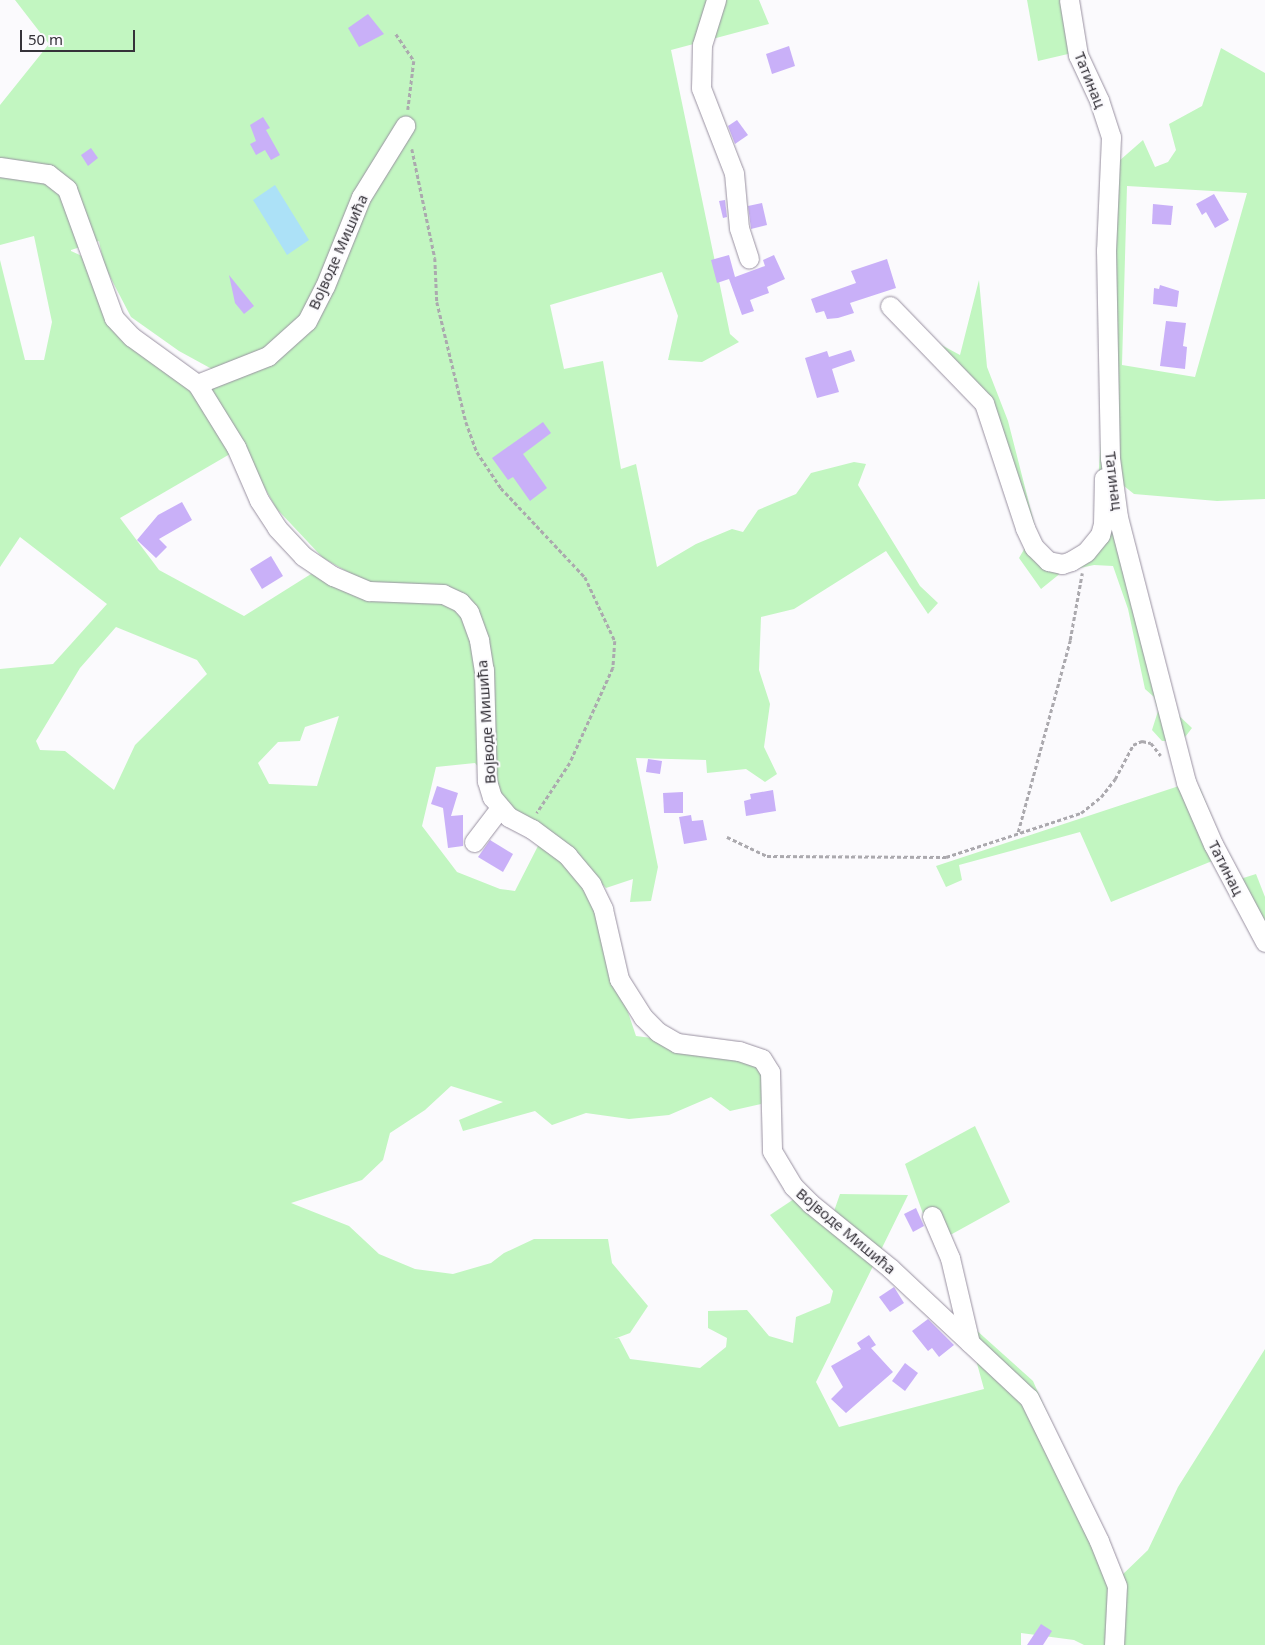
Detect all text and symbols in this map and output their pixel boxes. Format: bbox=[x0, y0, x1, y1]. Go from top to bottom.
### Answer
scale bar bbox=[22, 20, 138, 52]
text: 50 m bbox=[28, 29, 63, 49]
street label: Татинац bbox=[1071, 49, 1109, 111]
street label: Војводе Мишића bbox=[305, 192, 371, 312]
street label: Татинац bbox=[1101, 451, 1127, 511]
street label: Војводе Мишића bbox=[473, 659, 499, 785]
street label: Татинац bbox=[1205, 838, 1247, 898]
street label: Војводе Мишића bbox=[793, 1184, 899, 1278]

